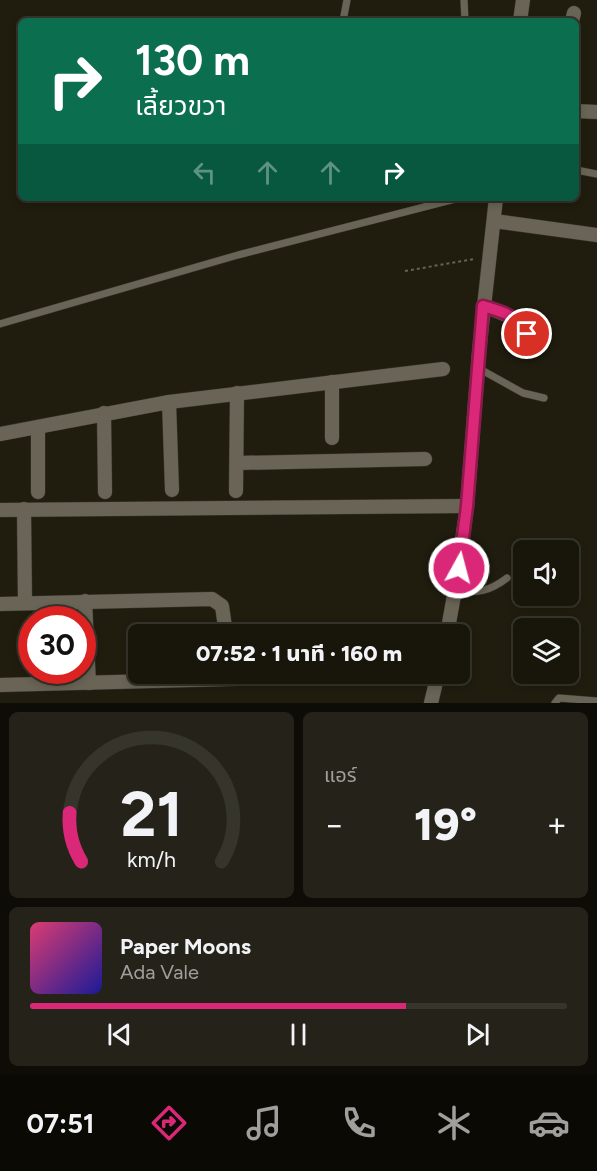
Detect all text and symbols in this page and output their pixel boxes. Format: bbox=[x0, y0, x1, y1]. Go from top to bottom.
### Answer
text: 130 m bbox=[135, 35, 250, 86]
icon: right bbox=[36, 42, 114, 120]
text: เลี้ยวขวา bbox=[135, 89, 226, 122]
icon: left bbox=[188, 156, 221, 189]
icon: ahead bbox=[251, 156, 284, 189]
icon: ahead bbox=[314, 156, 347, 189]
icon: right bbox=[377, 156, 410, 189]
pin bbox=[501, 308, 552, 359]
icon: arrive bbox=[510, 317, 543, 350]
position arrow bbox=[427, 536, 491, 600]
map controls bbox=[513, 540, 579, 684]
button: sound bbox=[513, 540, 579, 606]
speed limit sign: 30 bbox=[18, 606, 96, 684]
button: layers bbox=[513, 618, 579, 684]
text: 07:52 · 1 นาที · 160 m bbox=[196, 640, 402, 667]
text: แอร์ bbox=[324, 763, 356, 787]
text: 21 bbox=[120, 777, 183, 852]
text: 19° bbox=[414, 797, 477, 851]
text: − bbox=[324, 805, 345, 844]
text: + bbox=[546, 805, 567, 844]
text: km/h bbox=[127, 847, 176, 872]
text: Paper Moons bbox=[120, 933, 251, 960]
text: Ada Vale bbox=[120, 960, 199, 984]
icon: previous bbox=[103, 1018, 136, 1051]
icon: pause bbox=[282, 1018, 315, 1051]
icon: next bbox=[461, 1018, 494, 1051]
icon: directions bbox=[148, 1102, 190, 1144]
icon: music bbox=[243, 1102, 285, 1144]
icon: phone bbox=[338, 1102, 380, 1144]
icon: climate bbox=[433, 1102, 475, 1144]
icon: car bbox=[528, 1102, 570, 1144]
text: 07:51 bbox=[27, 1107, 94, 1140]

